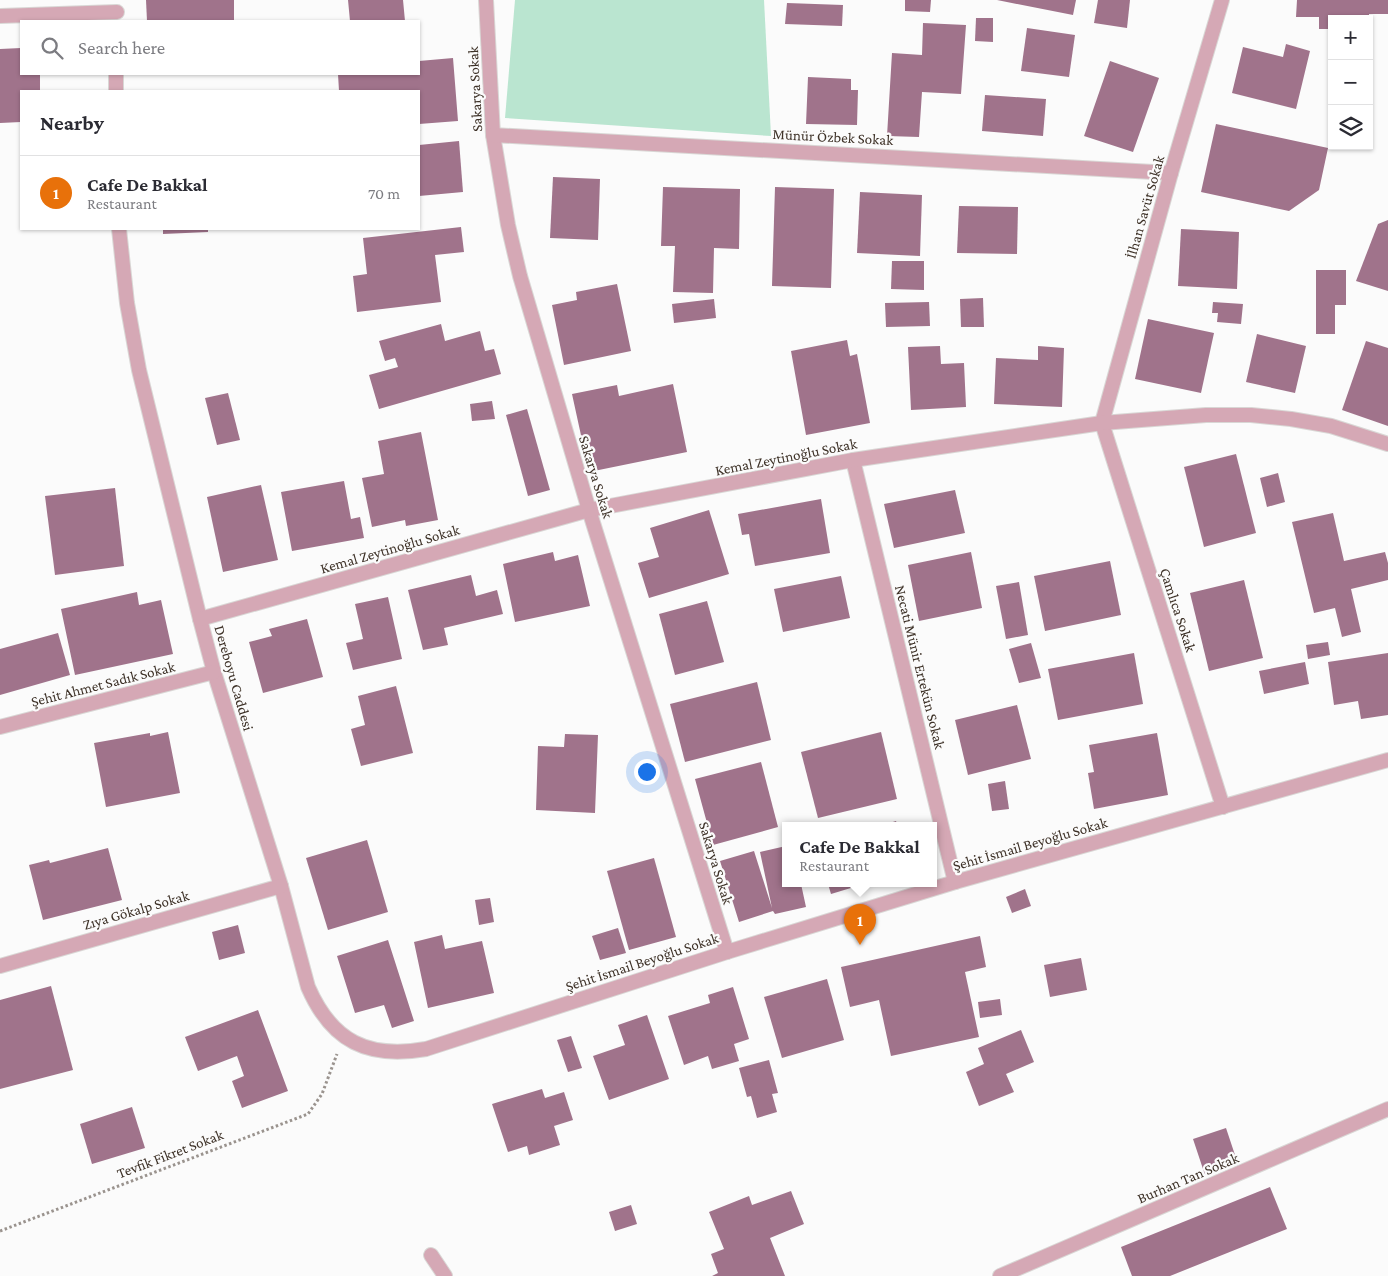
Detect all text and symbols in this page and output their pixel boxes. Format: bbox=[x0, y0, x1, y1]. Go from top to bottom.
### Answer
map controls bbox=[1328, 15, 1373, 150]
button: + bbox=[1328, 15, 1373, 60]
search box bbox=[20, 20, 420, 75]
icon: search bbox=[38, 34, 66, 62]
text: Search here bbox=[78, 37, 165, 58]
street label: Sakarya Sokak bbox=[465, 45, 486, 132]
button: − bbox=[1328, 60, 1373, 105]
button: layers bbox=[1328, 105, 1373, 150]
text: Nearby bbox=[40, 111, 104, 135]
street label: Münür Özbek Sokak bbox=[772, 126, 895, 148]
street label: İlhan Savüt Sokak bbox=[1123, 153, 1168, 260]
text: Cafe De Bakkal bbox=[87, 174, 208, 195]
text: 1 bbox=[53, 185, 59, 202]
text: 70 m bbox=[368, 185, 400, 202]
text: Restaurant bbox=[87, 195, 157, 212]
street label: Sakarya Sokak bbox=[575, 434, 616, 521]
street label: Kemal Zeytinoğlu Sokak bbox=[714, 435, 859, 480]
street label: Kemal Zeytinoğlu Sokak bbox=[319, 521, 463, 578]
street label: Çamlıca Sokak bbox=[1156, 566, 1199, 655]
street label: Necati Münir Ertekün Sokak bbox=[892, 583, 948, 751]
street label: Dereboyu Caddesi bbox=[210, 623, 257, 733]
street label: Şehit Ahmet Sadık Sokak bbox=[29, 658, 178, 711]
your location bbox=[634, 759, 660, 785]
street label: Şehit İsmail Beyoğlu Sokak bbox=[951, 814, 1110, 875]
street label: Sakarya Sokak bbox=[695, 820, 736, 907]
popup bbox=[782, 822, 937, 887]
text: Cafe De Bakkal bbox=[799, 836, 920, 857]
text: Restaurant bbox=[799, 857, 869, 874]
street label: Zıya Gökalp Sokak bbox=[81, 887, 192, 934]
pin: 1 bbox=[844, 904, 876, 945]
street label: Şehit İsmail Beyoğlu Sokak bbox=[563, 929, 722, 995]
street label: Tevfik Fikret Sokak bbox=[115, 1126, 226, 1182]
street label: Burhan Tan Sokak bbox=[1135, 1149, 1242, 1207]

